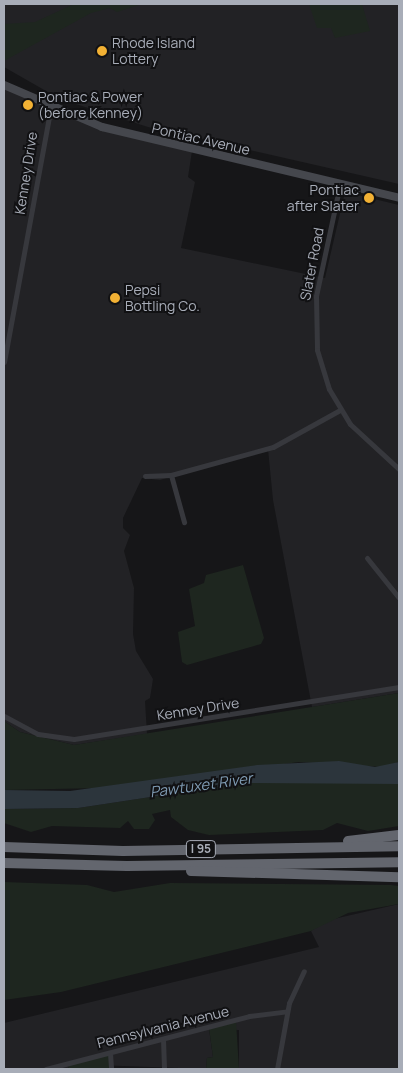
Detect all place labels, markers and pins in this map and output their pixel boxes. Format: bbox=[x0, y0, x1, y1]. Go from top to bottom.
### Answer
place label: Rhode Island Lottery bbox=[112, 35, 195, 68]
marker: Rhode Island Lottery bbox=[96, 45, 108, 57]
place label: Pontiac & Power (before Kenney) bbox=[38, 89, 143, 121]
marker: Pontiac & Power (before Kenney) bbox=[22, 99, 34, 111]
place label: Pontiac after Slater bbox=[287, 182, 359, 214]
marker: Pontiac after Slater bbox=[363, 192, 375, 204]
place label: Pepsi Bottling Co. bbox=[125, 282, 200, 314]
marker: Pepsi Bottling Co. bbox=[109, 292, 121, 304]

